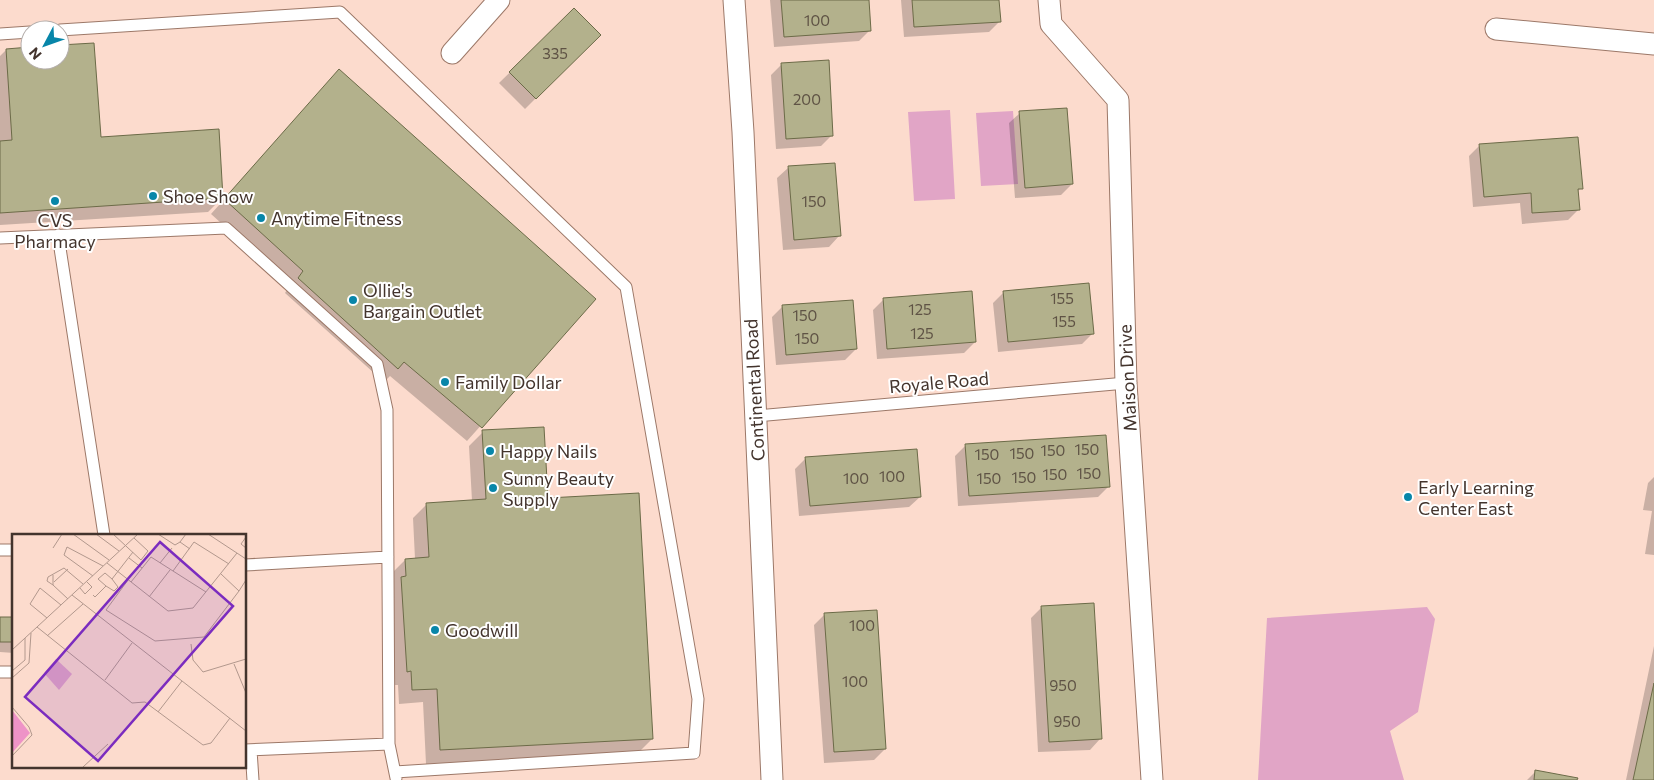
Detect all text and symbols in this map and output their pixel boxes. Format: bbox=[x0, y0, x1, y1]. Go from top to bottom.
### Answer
house number: 100 bbox=[804, 11, 830, 29]
north arrow bbox=[20, 20, 70, 70]
text: N bbox=[25, 44, 45, 63]
house number: 335 bbox=[542, 44, 568, 62]
house number: 200 bbox=[793, 90, 821, 108]
place label: Shoe Show bbox=[163, 185, 253, 207]
marker: Shoe Show bbox=[147, 190, 159, 202]
house number: 150 bbox=[802, 192, 826, 210]
marker: CVS Pharmacy bbox=[49, 195, 61, 207]
place label: Anytime Fitness bbox=[271, 207, 402, 229]
place label: CVS Pharmacy bbox=[14, 209, 96, 252]
marker: Anytime Fitness bbox=[255, 212, 267, 224]
place label: Ollie's Bargain Outlet bbox=[363, 279, 482, 322]
house number: 155 bbox=[1050, 289, 1074, 307]
marker: Ollie's Bargain Outlet bbox=[347, 294, 359, 306]
house number: 125 bbox=[908, 300, 932, 318]
house number: 150 bbox=[793, 306, 817, 324]
house number: 155 bbox=[1052, 312, 1076, 330]
street label: Continental Road bbox=[739, 318, 769, 462]
house number: 125 bbox=[910, 324, 934, 342]
street label: Maison Drive bbox=[1113, 324, 1141, 432]
house number: 150 bbox=[795, 329, 819, 347]
street label: Royale Road bbox=[888, 367, 990, 397]
place label: Family Dollar bbox=[455, 371, 562, 393]
marker: Family Dollar bbox=[439, 376, 451, 388]
place label: Happy Nails bbox=[500, 440, 597, 462]
house number: 150 bbox=[1075, 440, 1099, 458]
house number: 150 bbox=[1041, 441, 1065, 459]
house number: 150 bbox=[1010, 444, 1034, 462]
marker: Happy Nails bbox=[484, 445, 496, 457]
house number: 150 bbox=[975, 445, 999, 463]
house number: 150 bbox=[1077, 464, 1101, 482]
house number: 150 bbox=[1043, 465, 1067, 483]
place label: Sunny Beauty Supply bbox=[503, 467, 614, 510]
house number: 100 bbox=[879, 467, 905, 485]
house number: 150 bbox=[1012, 468, 1036, 486]
house number: 100 bbox=[843, 469, 869, 487]
house number: 150 bbox=[977, 469, 1001, 487]
place label: Early Learning Center East bbox=[1418, 476, 1534, 519]
marker: Sunny Beauty Supply bbox=[487, 482, 499, 494]
marker: Early Learning Center East bbox=[1402, 491, 1414, 503]
inset map bbox=[12, 534, 246, 768]
house number: 100 bbox=[849, 616, 875, 634]
place label: Goodwill bbox=[445, 619, 518, 641]
marker: Goodwill bbox=[429, 624, 441, 636]
house number: 100 bbox=[842, 672, 868, 690]
house number: 950 bbox=[1049, 676, 1077, 694]
house number: 950 bbox=[1053, 712, 1081, 730]

